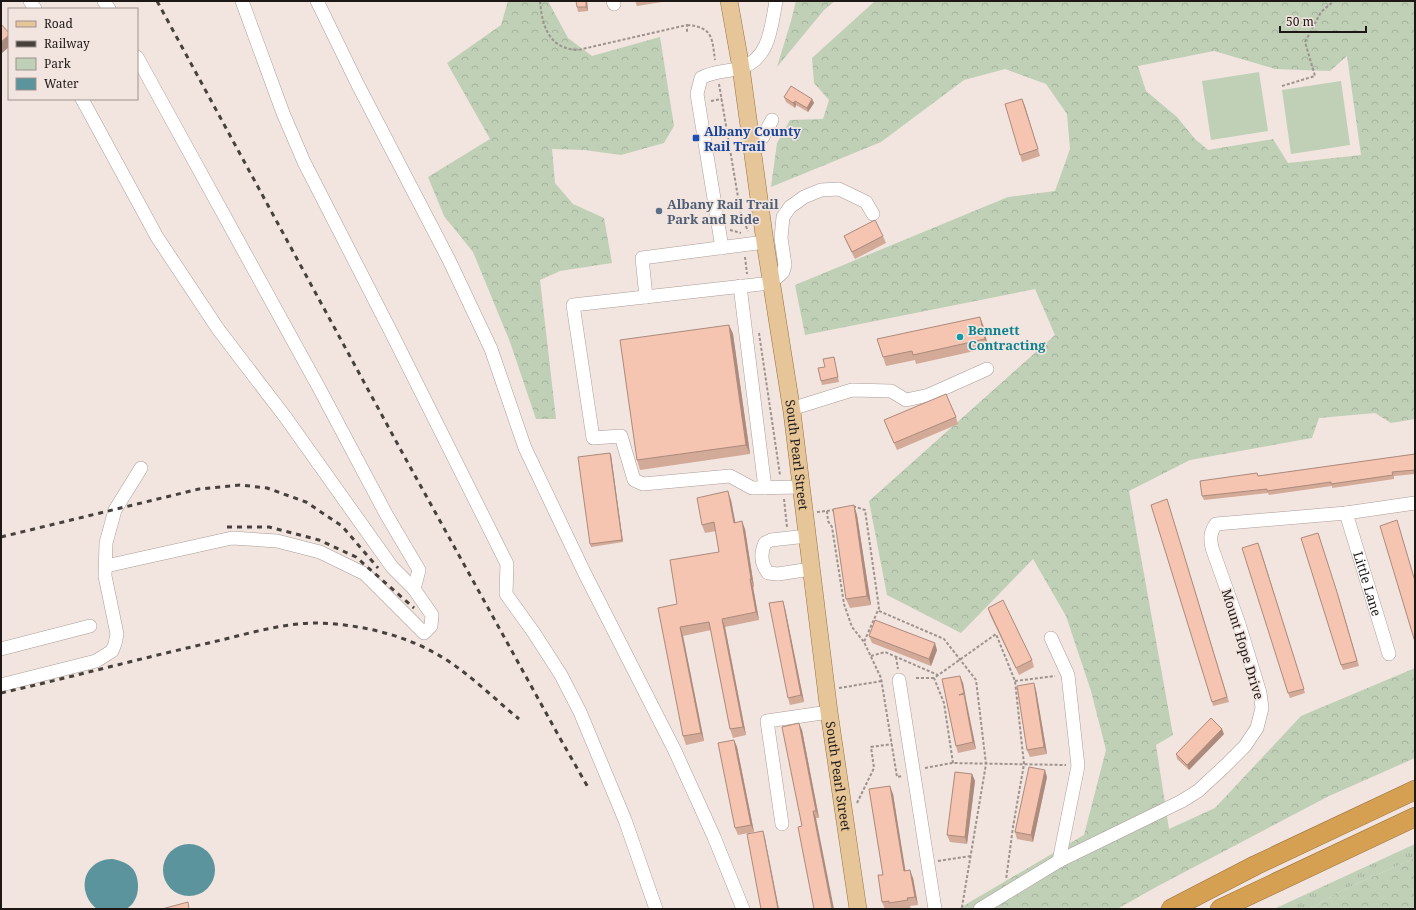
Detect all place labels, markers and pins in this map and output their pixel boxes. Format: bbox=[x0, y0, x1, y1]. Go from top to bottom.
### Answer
place label: Albany County Rail Trail bbox=[704, 122, 801, 155]
marker: Albany County Rail Trail bbox=[691, 133, 701, 143]
place label: Albany Rail Trail Park and Ride bbox=[667, 195, 779, 228]
marker: Albany Rail Trail Park and Ride bbox=[654, 206, 664, 216]
place label: Bennett Contracting bbox=[968, 321, 1046, 354]
marker: Bennett Contracting bbox=[955, 332, 965, 342]

